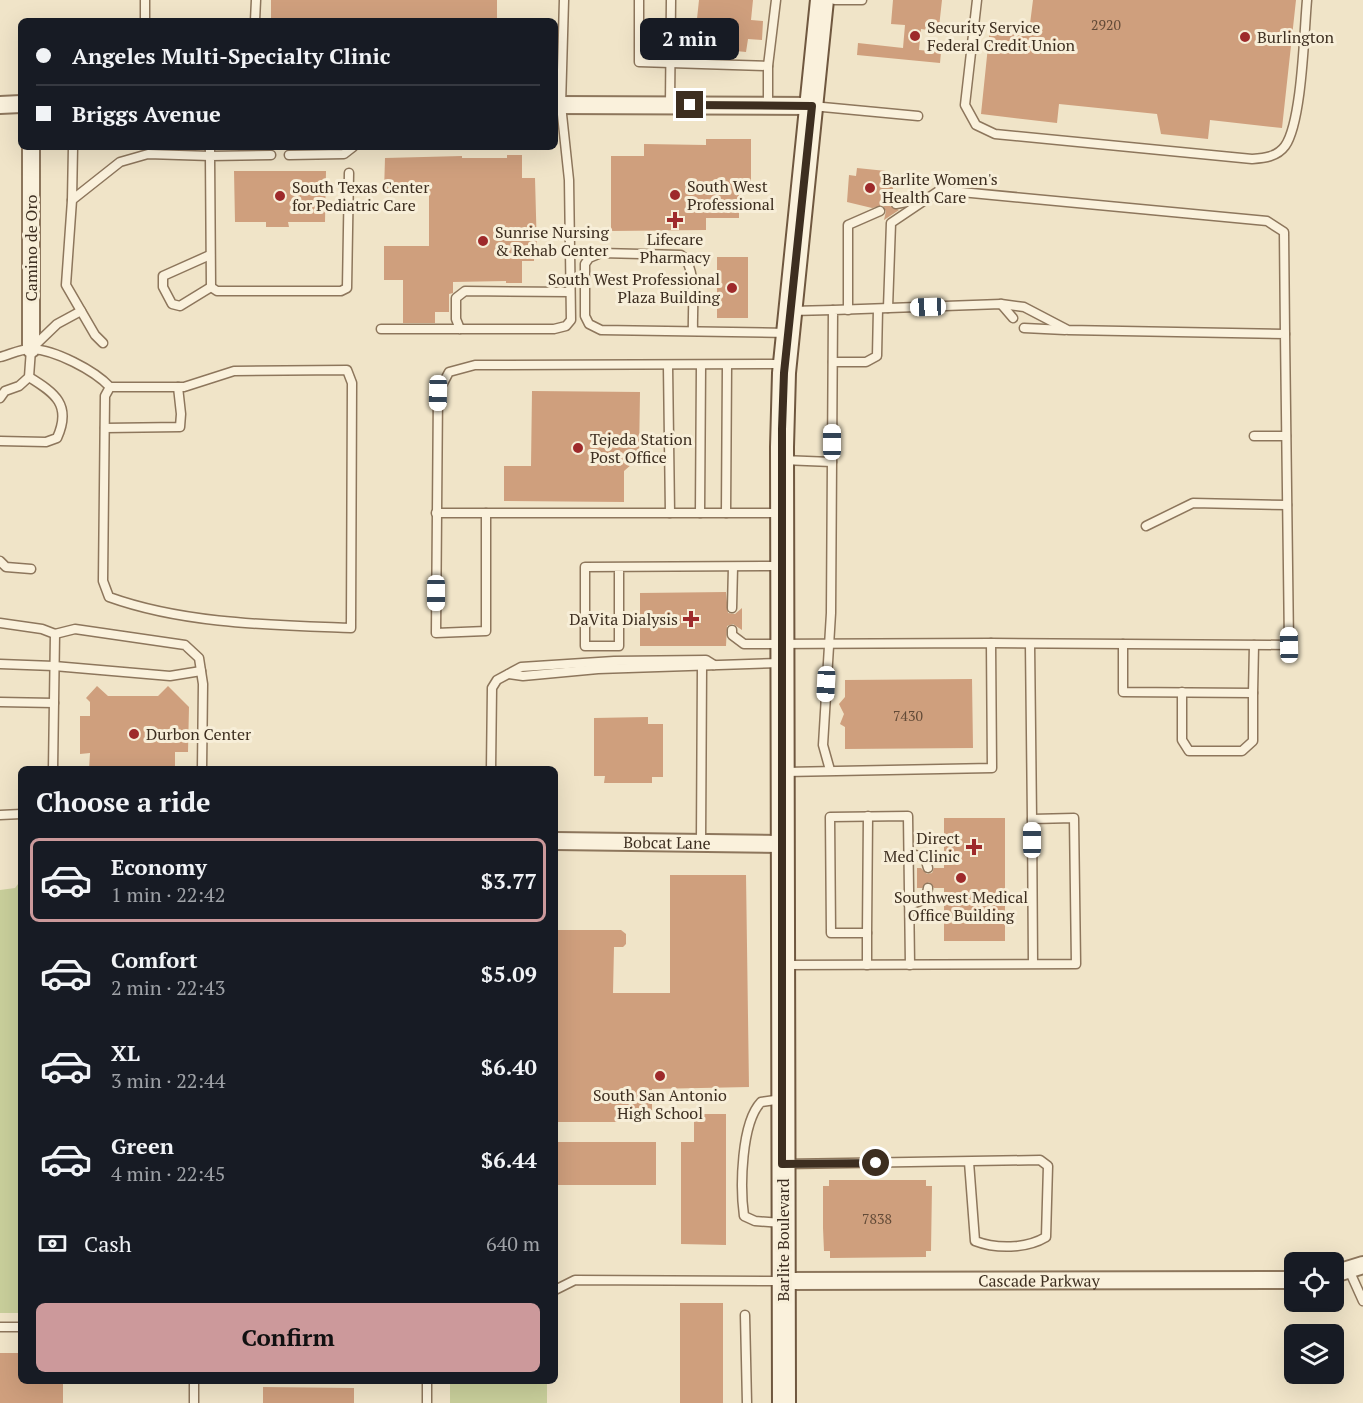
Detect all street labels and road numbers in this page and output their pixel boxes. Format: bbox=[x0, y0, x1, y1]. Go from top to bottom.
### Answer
street label: Camino de Oro bbox=[20, 194, 42, 301]
street label: Bobcat Lane bbox=[623, 831, 711, 854]
street label: Barlite Boulevard bbox=[772, 1178, 794, 1302]
street label: Cascade Parkway bbox=[978, 1269, 1101, 1292]

